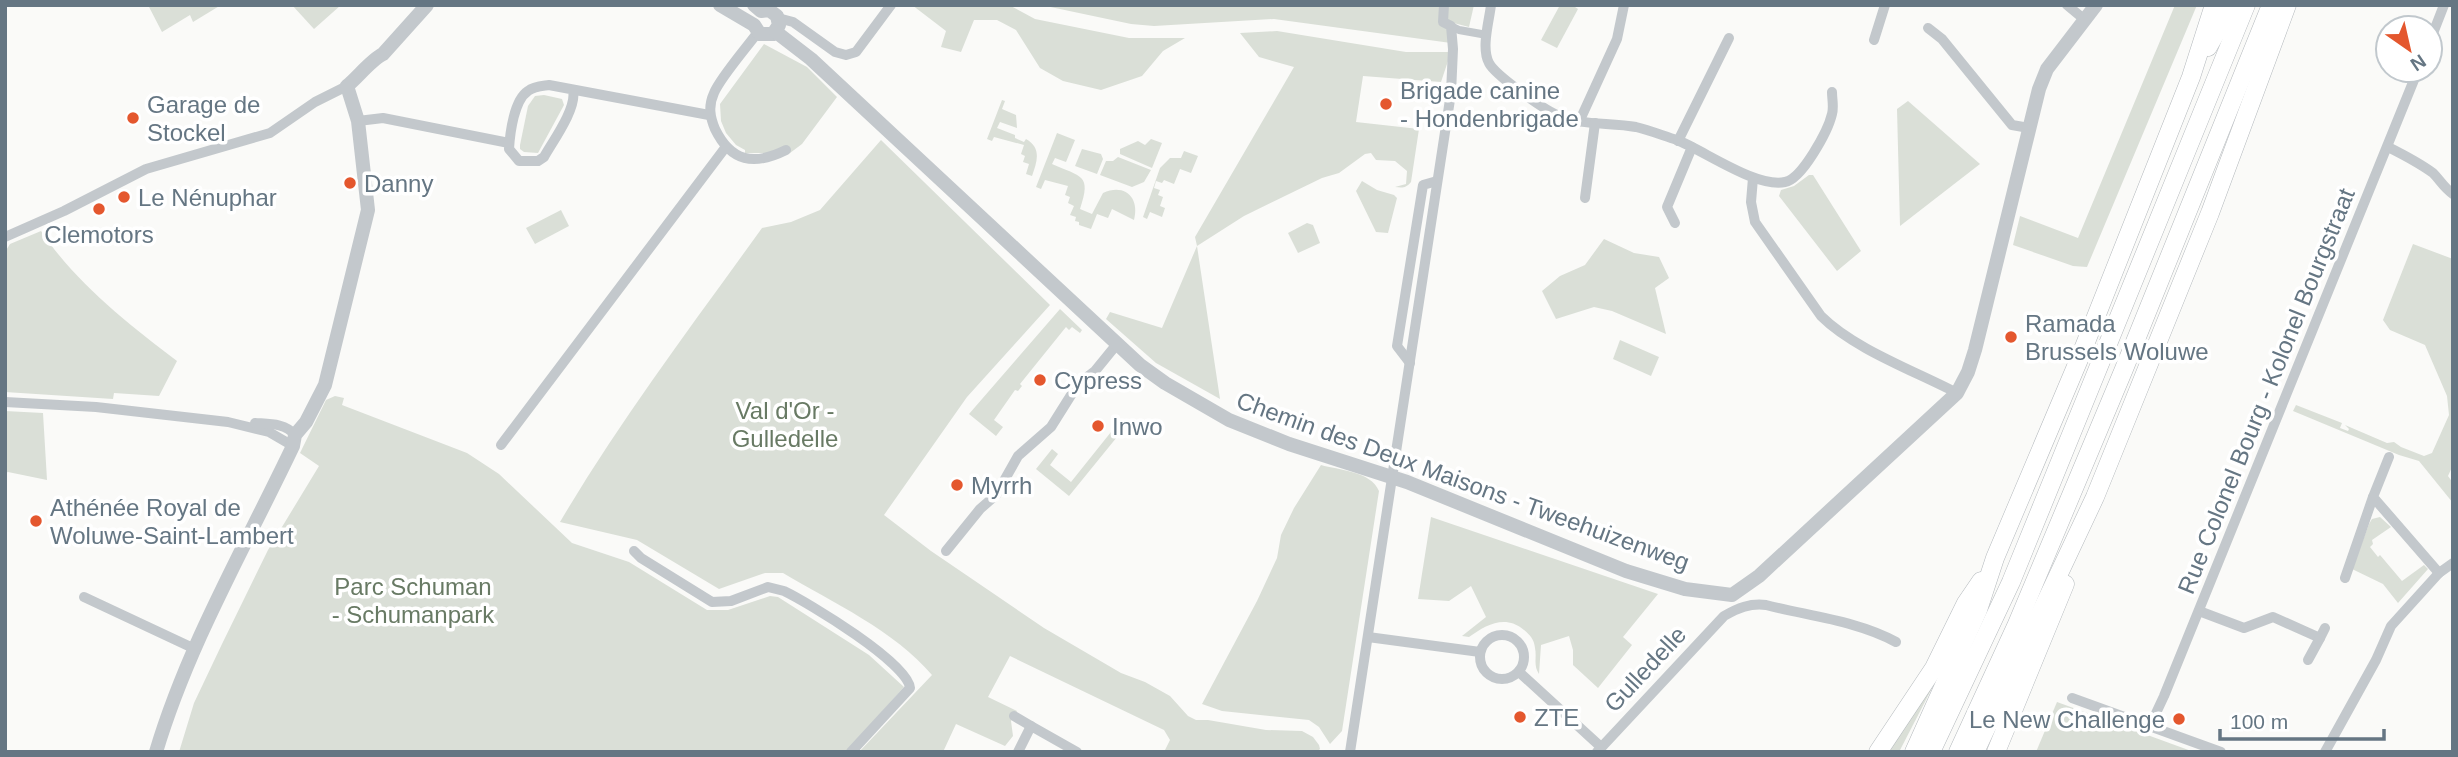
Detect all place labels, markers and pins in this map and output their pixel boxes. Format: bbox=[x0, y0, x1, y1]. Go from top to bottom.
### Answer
place label: Brigade canine - Hondenbrigade bbox=[1400, 77, 1579, 132]
place label: Garage de Stockel bbox=[147, 91, 260, 146]
marker: Brigade canine - Hondenbrigade bbox=[1378, 96, 1394, 112]
marker: Garage de Stockel bbox=[125, 110, 141, 126]
place label: Danny bbox=[364, 170, 433, 197]
marker: Danny bbox=[342, 175, 358, 191]
place label: Le Nénuphar bbox=[138, 184, 277, 211]
marker: Le Nénuphar bbox=[116, 189, 132, 205]
marker: Clemotors bbox=[91, 201, 107, 217]
place label: Clemotors bbox=[44, 221, 154, 248]
place label: Ramada Brussels Woluwe bbox=[2025, 310, 2209, 365]
marker: Ramada Brussels Woluwe bbox=[2003, 329, 2019, 345]
place label: Cypress bbox=[1054, 367, 1142, 394]
marker: Cypress bbox=[1032, 372, 1048, 388]
place label: Inwo bbox=[1112, 413, 1163, 440]
marker: Inwo bbox=[1090, 418, 1106, 434]
place label: Myrrh bbox=[971, 472, 1032, 499]
marker: Myrrh bbox=[949, 477, 965, 493]
place label: Athénée Royal de Woluwe-Saint-Lambert bbox=[50, 494, 294, 549]
marker: Athénée Royal de Woluwe-Saint-Lambert bbox=[28, 513, 44, 529]
place label: ZTE bbox=[1534, 704, 1579, 731]
place label: Le New Challenge bbox=[1969, 706, 2165, 733]
marker: ZTE bbox=[1512, 709, 1528, 725]
marker: Le New Challenge bbox=[2171, 711, 2187, 727]

